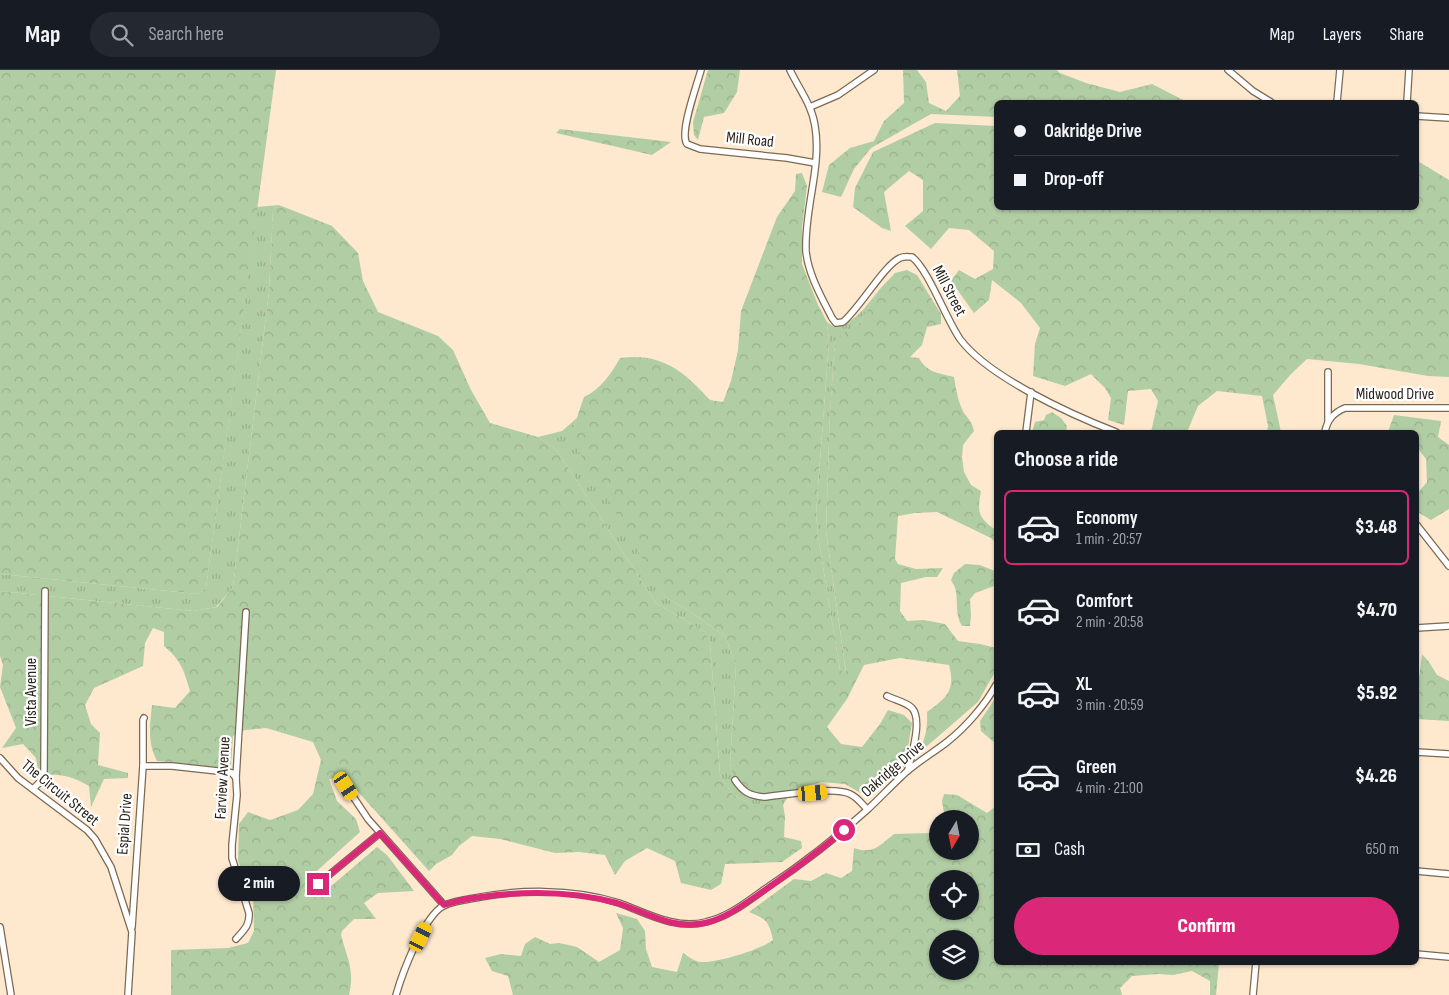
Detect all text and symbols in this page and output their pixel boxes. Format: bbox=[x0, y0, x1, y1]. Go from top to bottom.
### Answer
search box bbox=[90, 12, 440, 57]
text: Map bbox=[25, 20, 60, 49]
icon: search bbox=[108, 21, 136, 49]
text: Search here bbox=[148, 23, 224, 46]
text: Map bbox=[1270, 24, 1295, 45]
text: Layers bbox=[1323, 24, 1362, 45]
text: Share bbox=[1390, 24, 1424, 45]
text: Oakridge Drive bbox=[1044, 120, 1142, 143]
street label: Mill Road bbox=[725, 128, 775, 152]
text: Drop-off bbox=[1044, 168, 1104, 191]
street label: Mill Street bbox=[928, 262, 970, 320]
street label: Midwood Drive bbox=[1356, 385, 1434, 404]
text: Choose a ride bbox=[1014, 446, 1118, 473]
icon: car bbox=[1016, 505, 1061, 550]
text: Economy bbox=[1076, 507, 1138, 530]
text: $3.48 bbox=[1355, 516, 1397, 539]
text: 1 min · 20:57 bbox=[1076, 530, 1142, 549]
icon: car bbox=[1016, 588, 1061, 633]
text: Comfort bbox=[1076, 590, 1133, 613]
text: $4.70 bbox=[1356, 599, 1397, 622]
text: 2 min · 20:58 bbox=[1076, 613, 1144, 632]
street label: Vista Avenue bbox=[22, 658, 41, 726]
icon: car bbox=[1016, 671, 1061, 716]
text: XL bbox=[1076, 673, 1092, 696]
text: $5.92 bbox=[1356, 682, 1397, 705]
text: 3 min · 20:59 bbox=[1076, 696, 1144, 715]
street label: Farview Avenue bbox=[211, 736, 235, 820]
street label: Oakridge Drive bbox=[858, 736, 928, 802]
icon: car bbox=[1016, 754, 1061, 799]
street label: The Circuit Street bbox=[17, 756, 103, 830]
text: Green bbox=[1076, 756, 1116, 779]
text: $4.26 bbox=[1355, 765, 1397, 788]
car bbox=[331, 769, 360, 803]
text: 4 min · 21:00 bbox=[1076, 779, 1143, 798]
car bbox=[797, 784, 828, 802]
street label: Espial Drive bbox=[113, 793, 137, 855]
north arrow bbox=[929, 810, 979, 860]
map controls bbox=[929, 810, 979, 980]
route start bbox=[833, 819, 855, 841]
icon: cash bbox=[1014, 836, 1042, 864]
text: Cash bbox=[1054, 838, 1085, 861]
text: 650 m bbox=[1366, 840, 1399, 859]
callout: 2 min bbox=[218, 866, 300, 902]
button: locate bbox=[929, 870, 979, 920]
route end bbox=[307, 873, 329, 895]
text: 2 min bbox=[243, 874, 275, 893]
button: Confirm bbox=[1014, 897, 1399, 955]
car bbox=[407, 920, 434, 954]
button: layers bbox=[929, 930, 979, 980]

